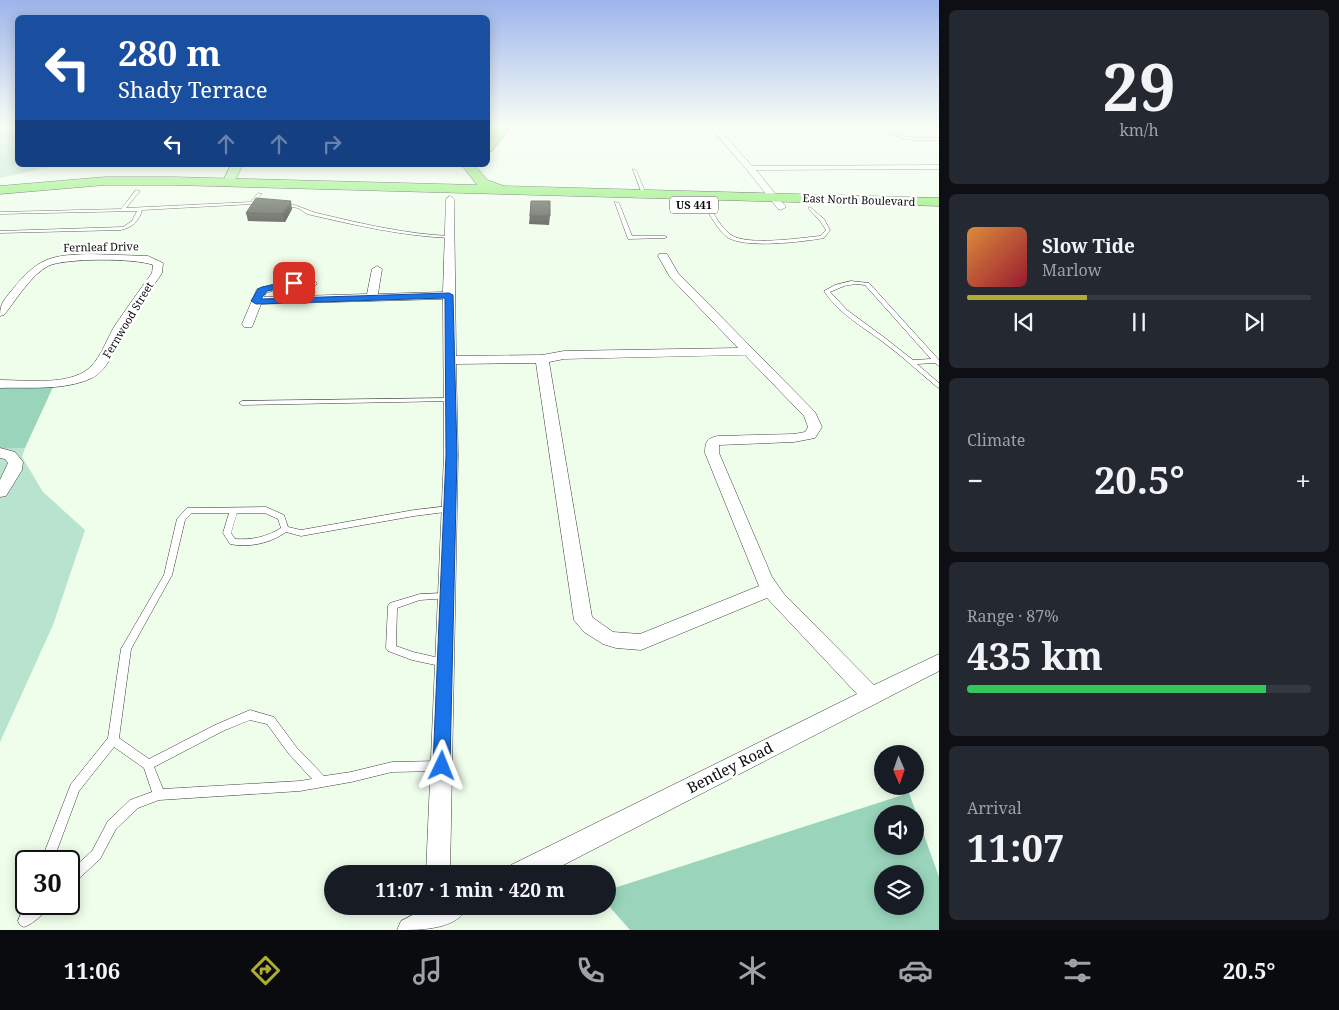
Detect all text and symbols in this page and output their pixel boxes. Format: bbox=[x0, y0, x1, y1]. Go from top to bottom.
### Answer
text: 280 m bbox=[118, 29, 221, 76]
icon: left bbox=[35, 35, 100, 100]
text: 29 bbox=[1102, 42, 1176, 130]
text: Shady Terrace bbox=[118, 74, 267, 104]
text: km/h bbox=[1119, 119, 1159, 141]
icon: left bbox=[159, 130, 187, 158]
icon: ahead bbox=[212, 130, 240, 158]
icon: ahead bbox=[265, 130, 293, 158]
icon: right bbox=[318, 130, 346, 158]
street label: East North Boulevard bbox=[802, 190, 916, 209]
road number: US 441 bbox=[670, 196, 718, 214]
text: Slow Tide bbox=[1042, 233, 1135, 259]
street label: Fernleaf Drive bbox=[63, 238, 139, 255]
text: Marlow bbox=[1042, 259, 1102, 281]
pin bbox=[273, 262, 315, 304]
icon: arrive bbox=[280, 269, 308, 297]
street label: Fernwood Street bbox=[99, 279, 156, 361]
icon: previous bbox=[1010, 308, 1038, 336]
icon: pause bbox=[1125, 308, 1153, 336]
icon: next bbox=[1240, 308, 1268, 336]
text: Climate bbox=[967, 429, 1025, 451]
text: 20.5° bbox=[1094, 453, 1185, 505]
text: − bbox=[967, 461, 983, 499]
text: + bbox=[1295, 461, 1311, 499]
text: Range · 87% bbox=[967, 605, 1059, 627]
text: 435 km bbox=[967, 629, 1103, 681]
street label: Bentley Road bbox=[683, 737, 776, 797]
position arrow bbox=[415, 739, 467, 791]
north arrow bbox=[874, 745, 924, 795]
map controls bbox=[874, 745, 924, 915]
text: Arrival bbox=[967, 797, 1022, 819]
button: sound bbox=[874, 805, 924, 855]
text: 11:07 bbox=[967, 821, 1064, 873]
speed limit sign: 30 bbox=[15, 850, 80, 915]
button: layers bbox=[874, 865, 924, 915]
text: 11:07 · 1 min · 420 m bbox=[375, 877, 565, 903]
icon: directions bbox=[248, 953, 283, 988]
icon: music bbox=[410, 953, 445, 988]
icon: phone bbox=[573, 953, 608, 988]
icon: climate bbox=[735, 953, 770, 988]
icon: car bbox=[898, 953, 933, 988]
icon: filters bbox=[1060, 953, 1095, 988]
text: 11:06 bbox=[64, 955, 120, 985]
text: 20.5° bbox=[1223, 955, 1275, 985]

